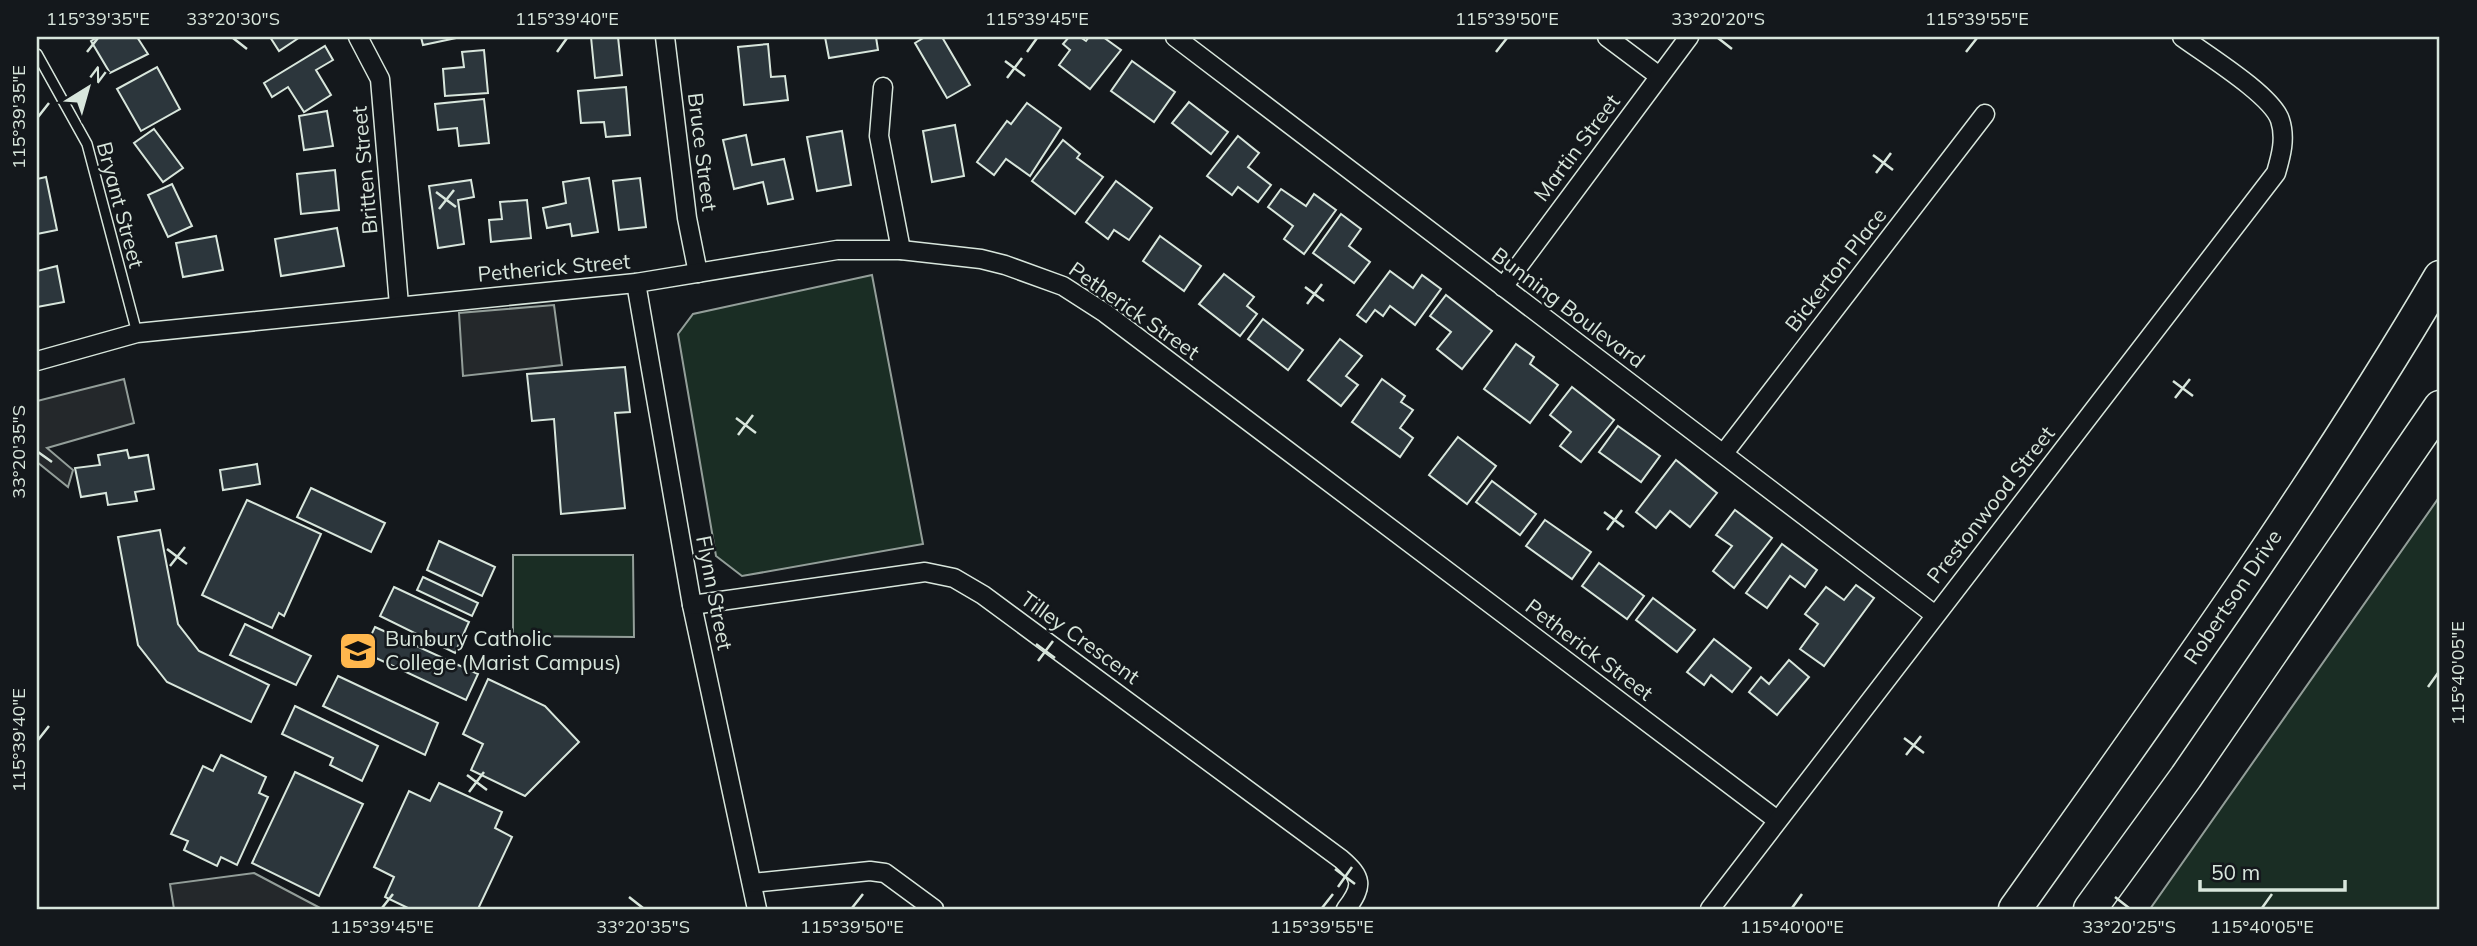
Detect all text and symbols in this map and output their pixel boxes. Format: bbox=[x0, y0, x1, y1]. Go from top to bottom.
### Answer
text: 115°39'35"E bbox=[46, 7, 150, 30]
text: 33°20'30"S bbox=[186, 7, 280, 30]
text: 115°39'40"E bbox=[515, 7, 619, 30]
text: 115°39'45"E bbox=[985, 7, 1089, 30]
text: 115°39'50"E bbox=[1455, 7, 1559, 30]
text: 33°20'20"S bbox=[1671, 7, 1765, 30]
text: 115°39'55"E bbox=[1925, 7, 2029, 30]
north arrow bbox=[52, 52, 122, 122]
text: N bbox=[85, 61, 111, 88]
text: 115°39'35"E bbox=[7, 65, 30, 169]
street label: Martin Street bbox=[1528, 89, 1625, 206]
street label: Bruce Street bbox=[683, 91, 723, 213]
street label: Britten Street bbox=[345, 105, 383, 235]
street label: Bryant Street bbox=[92, 139, 150, 271]
street label: Bickerton Place bbox=[1779, 202, 1892, 336]
street label: Bunning Boulevard bbox=[1487, 241, 1650, 373]
street label: Petherick Street bbox=[477, 247, 631, 287]
street label: Petherick Street bbox=[1064, 256, 1205, 365]
text: 33°20'35"S bbox=[7, 405, 30, 499]
street label: Prestonwood Street bbox=[1921, 421, 2060, 588]
street label: Robertson Drive bbox=[2178, 524, 2287, 669]
street label: Flynn Street bbox=[691, 533, 739, 652]
street label: Tilley Crescent bbox=[1016, 585, 1145, 689]
street label: Petherick Street bbox=[1521, 593, 1659, 706]
text: 115°40'05"E bbox=[2446, 621, 2469, 725]
place label: Bunbury Catholic College (Marist Campus) bbox=[385, 625, 622, 675]
school or university icon: Bunbury Catholic College (Marist Campus) bbox=[337, 630, 379, 672]
text: 115°39'40"E bbox=[7, 688, 30, 792]
scale bar bbox=[2200, 848, 2346, 892]
text: 50 m bbox=[2211, 859, 2260, 885]
text: 115°39'45"E bbox=[330, 915, 434, 938]
text: 33°20'35"S bbox=[596, 915, 690, 938]
text: 115°39'50"E bbox=[800, 915, 904, 938]
text: 115°39'55"E bbox=[1270, 915, 1374, 938]
text: 115°40'00"E bbox=[1740, 915, 1844, 938]
text: 33°20'25"S bbox=[2082, 915, 2176, 938]
text: 115°40'05"E bbox=[2210, 915, 2314, 938]

